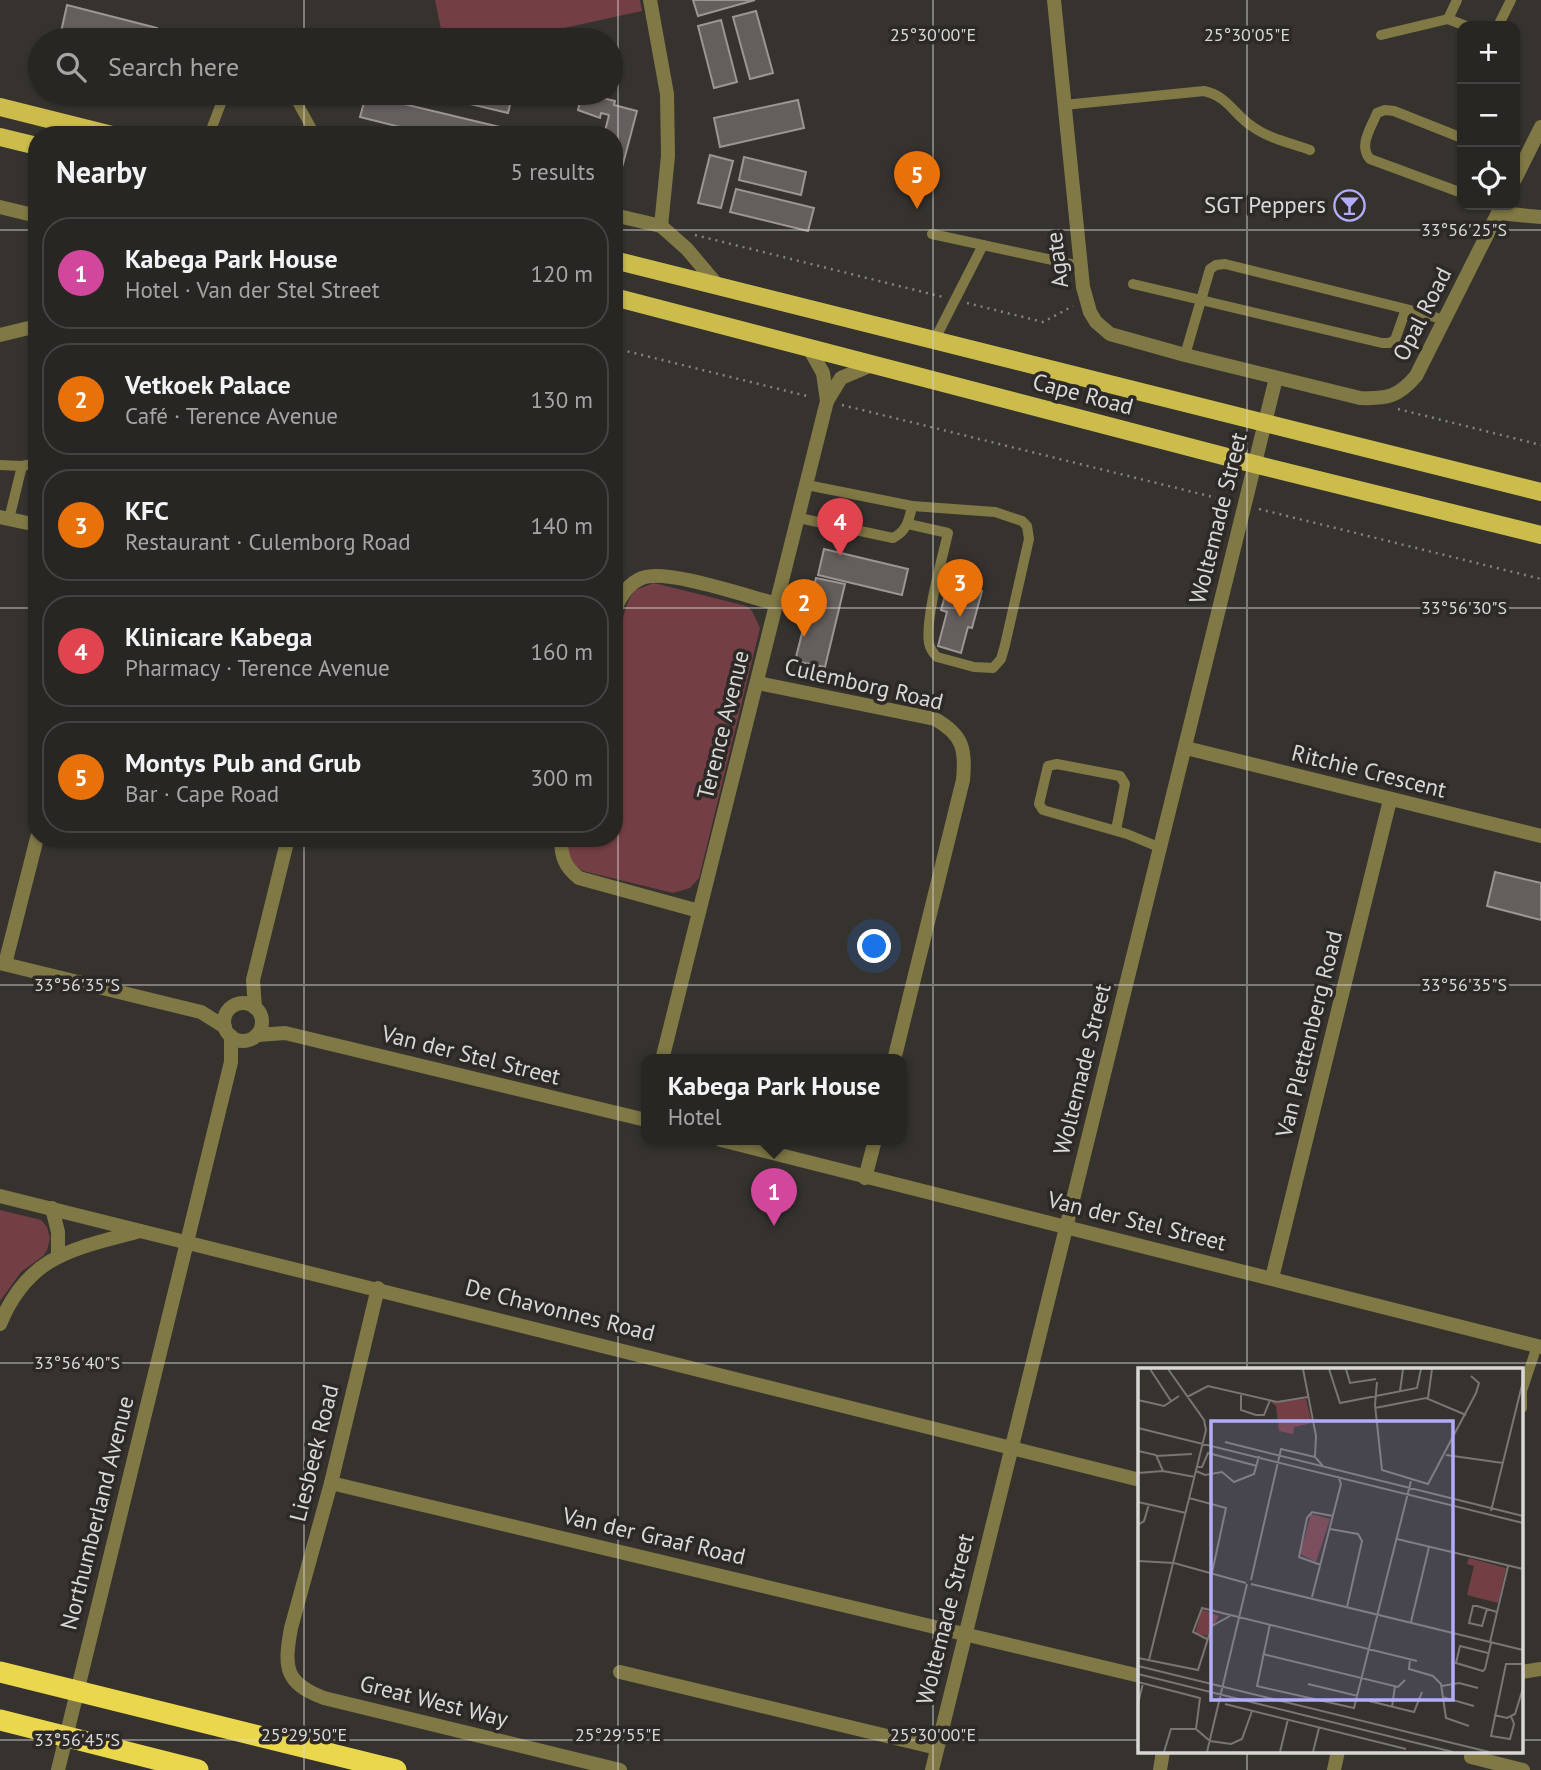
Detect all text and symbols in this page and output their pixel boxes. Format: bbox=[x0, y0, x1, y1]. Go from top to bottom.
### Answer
map controls bbox=[1457, 21, 1520, 210]
button: + bbox=[1457, 21, 1520, 84]
text: 25°30'00"E bbox=[890, 23, 976, 46]
text: 25°30'05"E bbox=[1204, 23, 1290, 46]
search box bbox=[28, 28, 623, 105]
icon: search bbox=[52, 48, 90, 86]
text: Search here bbox=[108, 50, 239, 83]
button: − bbox=[1457, 84, 1520, 147]
button: locate bbox=[1457, 147, 1520, 210]
pin: 5 bbox=[894, 151, 940, 209]
text: Nearby bbox=[56, 152, 146, 191]
text: 5 results bbox=[511, 157, 595, 186]
bar icon: SGT Peppers bbox=[1332, 188, 1366, 222]
place label: SGT Peppers bbox=[1204, 190, 1326, 219]
text: 33°56'25"S bbox=[1421, 218, 1507, 241]
street label: Agate bbox=[1039, 230, 1074, 290]
text: Kabega Park House bbox=[125, 242, 338, 275]
text: 1 bbox=[74, 259, 88, 288]
text: 120 m bbox=[531, 259, 593, 288]
street label: Opal Road bbox=[1386, 262, 1457, 365]
text: Hotel · Van der Stel Street bbox=[125, 275, 380, 304]
street label: Cape Road bbox=[1030, 366, 1137, 421]
text: Vetkoek Palace bbox=[125, 368, 291, 401]
text: 2 bbox=[74, 385, 88, 414]
text: 130 m bbox=[531, 385, 593, 414]
text: Café · Terence Avenue bbox=[125, 401, 338, 430]
street label: Woltemade Street bbox=[1182, 429, 1253, 606]
text: KFC bbox=[125, 494, 169, 527]
pin: 4 bbox=[817, 498, 863, 556]
text: 3 bbox=[74, 511, 88, 540]
text: 140 m bbox=[531, 511, 593, 540]
text: Restaurant · Culemborg Road bbox=[125, 527, 411, 556]
pin: 3 bbox=[937, 559, 983, 617]
pin: 2 bbox=[781, 579, 827, 637]
text: 33°56'30"S bbox=[1421, 596, 1507, 619]
text: Klinicare Kabega bbox=[125, 620, 312, 653]
text: 4 bbox=[74, 637, 88, 666]
text: 160 m bbox=[531, 637, 593, 666]
street label: Terence Avenue bbox=[690, 647, 755, 802]
street label: Culemborg Road bbox=[782, 651, 946, 716]
text: Pharmacy · Terence Avenue bbox=[125, 653, 390, 682]
street label: Ritchie Crescent bbox=[1289, 737, 1450, 804]
text: Montys Pub and Grub bbox=[125, 746, 361, 779]
text: 5 bbox=[74, 763, 88, 792]
text: 300 m bbox=[531, 763, 593, 792]
text: Bar · Cape Road bbox=[125, 779, 279, 808]
street label: Van Plettenberg Road bbox=[1269, 928, 1348, 1141]
your location bbox=[857, 929, 891, 963]
text: 33°56'35"S bbox=[34, 973, 120, 996]
text: 33°56'35"S bbox=[1421, 973, 1507, 996]
street label: Woltemade Street bbox=[1046, 980, 1117, 1157]
street label: Van der Stel Street bbox=[378, 1018, 564, 1091]
popup bbox=[641, 1054, 907, 1145]
text: Kabega Park House bbox=[668, 1069, 880, 1102]
text: Hotel bbox=[668, 1102, 721, 1131]
pin: 1 bbox=[751, 1168, 797, 1226]
street label: Van der Stel Street bbox=[1044, 1184, 1230, 1257]
street label: De Chavonnes Road bbox=[462, 1272, 658, 1347]
text: 33°56'40"S bbox=[34, 1351, 120, 1374]
inset map bbox=[1138, 1368, 1524, 1752]
street label: Liesbeek Road bbox=[282, 1381, 345, 1524]
street label: Northumberland Avenue bbox=[53, 1393, 140, 1633]
street label: Van der Graaf Road bbox=[559, 1500, 748, 1571]
street label: Woltemade Street bbox=[909, 1530, 980, 1707]
street label: Great West Way bbox=[357, 1668, 511, 1733]
text: 25°29'50"E bbox=[261, 1723, 347, 1746]
text: 25°29'55"E bbox=[575, 1723, 661, 1746]
text: 25°30'00"E bbox=[890, 1723, 976, 1746]
text: 33°56'45"S bbox=[34, 1728, 120, 1751]

